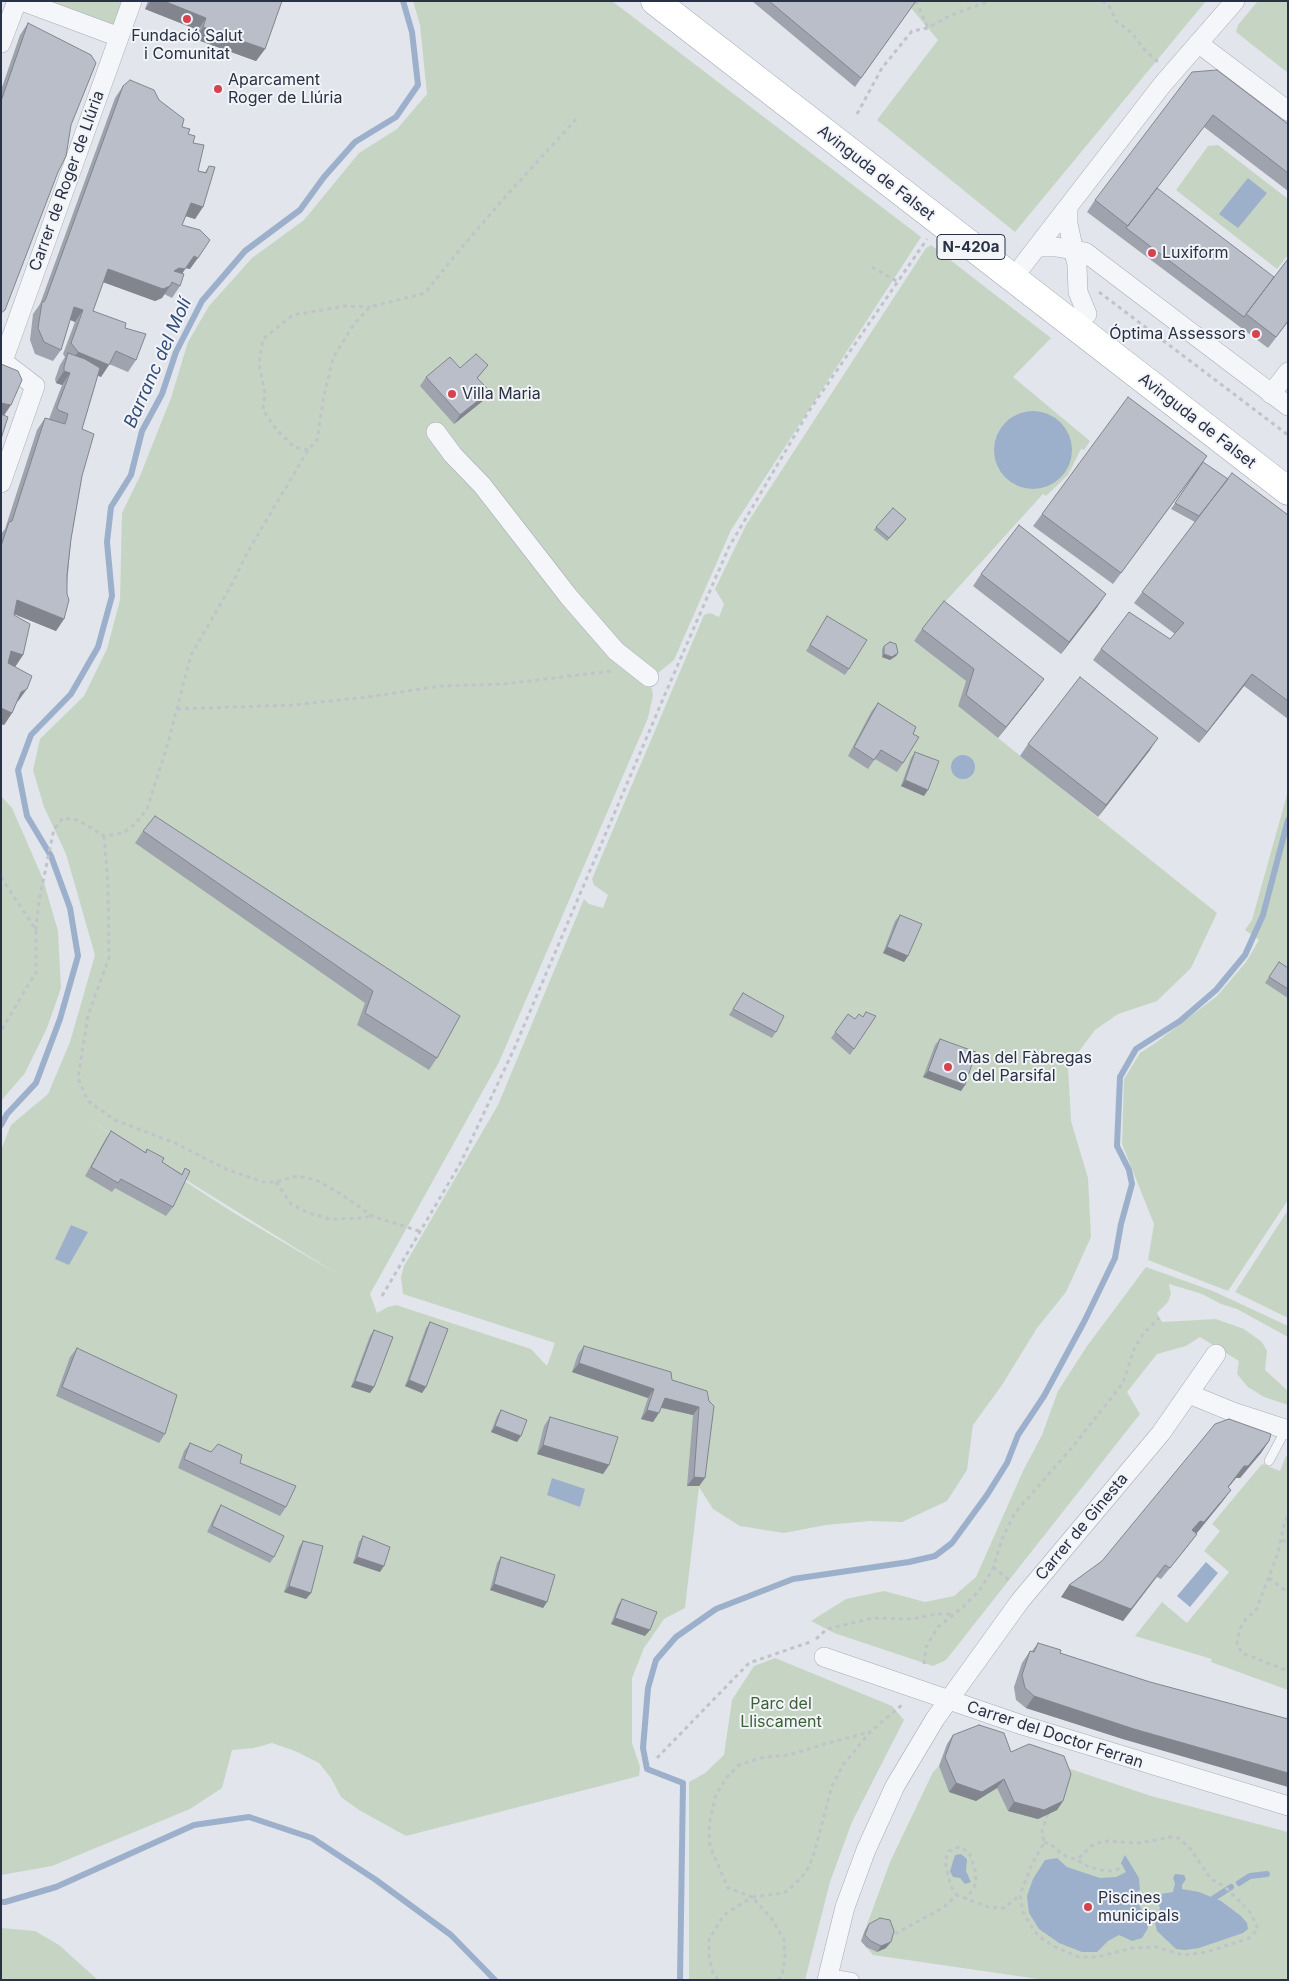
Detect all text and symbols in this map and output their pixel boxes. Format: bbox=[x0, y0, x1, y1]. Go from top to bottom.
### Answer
marker: Fundació Salut i Comunitat bbox=[181, 13, 193, 25]
place label: Fundació Salut i Comunitat bbox=[131, 26, 243, 64]
place label: Aparcament Roger de Llúria bbox=[228, 70, 342, 108]
marker: Aparcament Roger de Llúria bbox=[212, 83, 224, 95]
street label: Carrer de Roger de Llúria bbox=[25, 88, 109, 274]
street label: Avinguda de Falset bbox=[814, 121, 938, 225]
road number: N-420a bbox=[937, 234, 1005, 260]
place label: Luxiform bbox=[1162, 243, 1228, 263]
marker: Luxiform bbox=[1146, 247, 1158, 259]
water label: Barranc del Molí bbox=[120, 295, 196, 431]
place label: Óptima Assessors bbox=[1109, 324, 1246, 344]
marker: Óptima Assessors bbox=[1250, 328, 1262, 340]
street label: Avinguda de Falset bbox=[1135, 369, 1259, 473]
place label: Villa Maria bbox=[462, 384, 541, 404]
marker: Villa Maria bbox=[446, 388, 458, 400]
place label: Mas del Fàbregas o del Parsifal bbox=[958, 1048, 1092, 1086]
marker: Mas del Fàbregas o del Parsifal bbox=[942, 1061, 954, 1073]
street label: Carrer de Ginesta bbox=[1032, 1470, 1132, 1584]
park label: Parc del Lliscament bbox=[740, 1694, 822, 1732]
street label: Carrer del Doctor Ferran bbox=[964, 1697, 1146, 1773]
place label: Piscines municipals bbox=[1098, 1888, 1179, 1926]
marker: Piscines municipals bbox=[1082, 1901, 1094, 1913]

